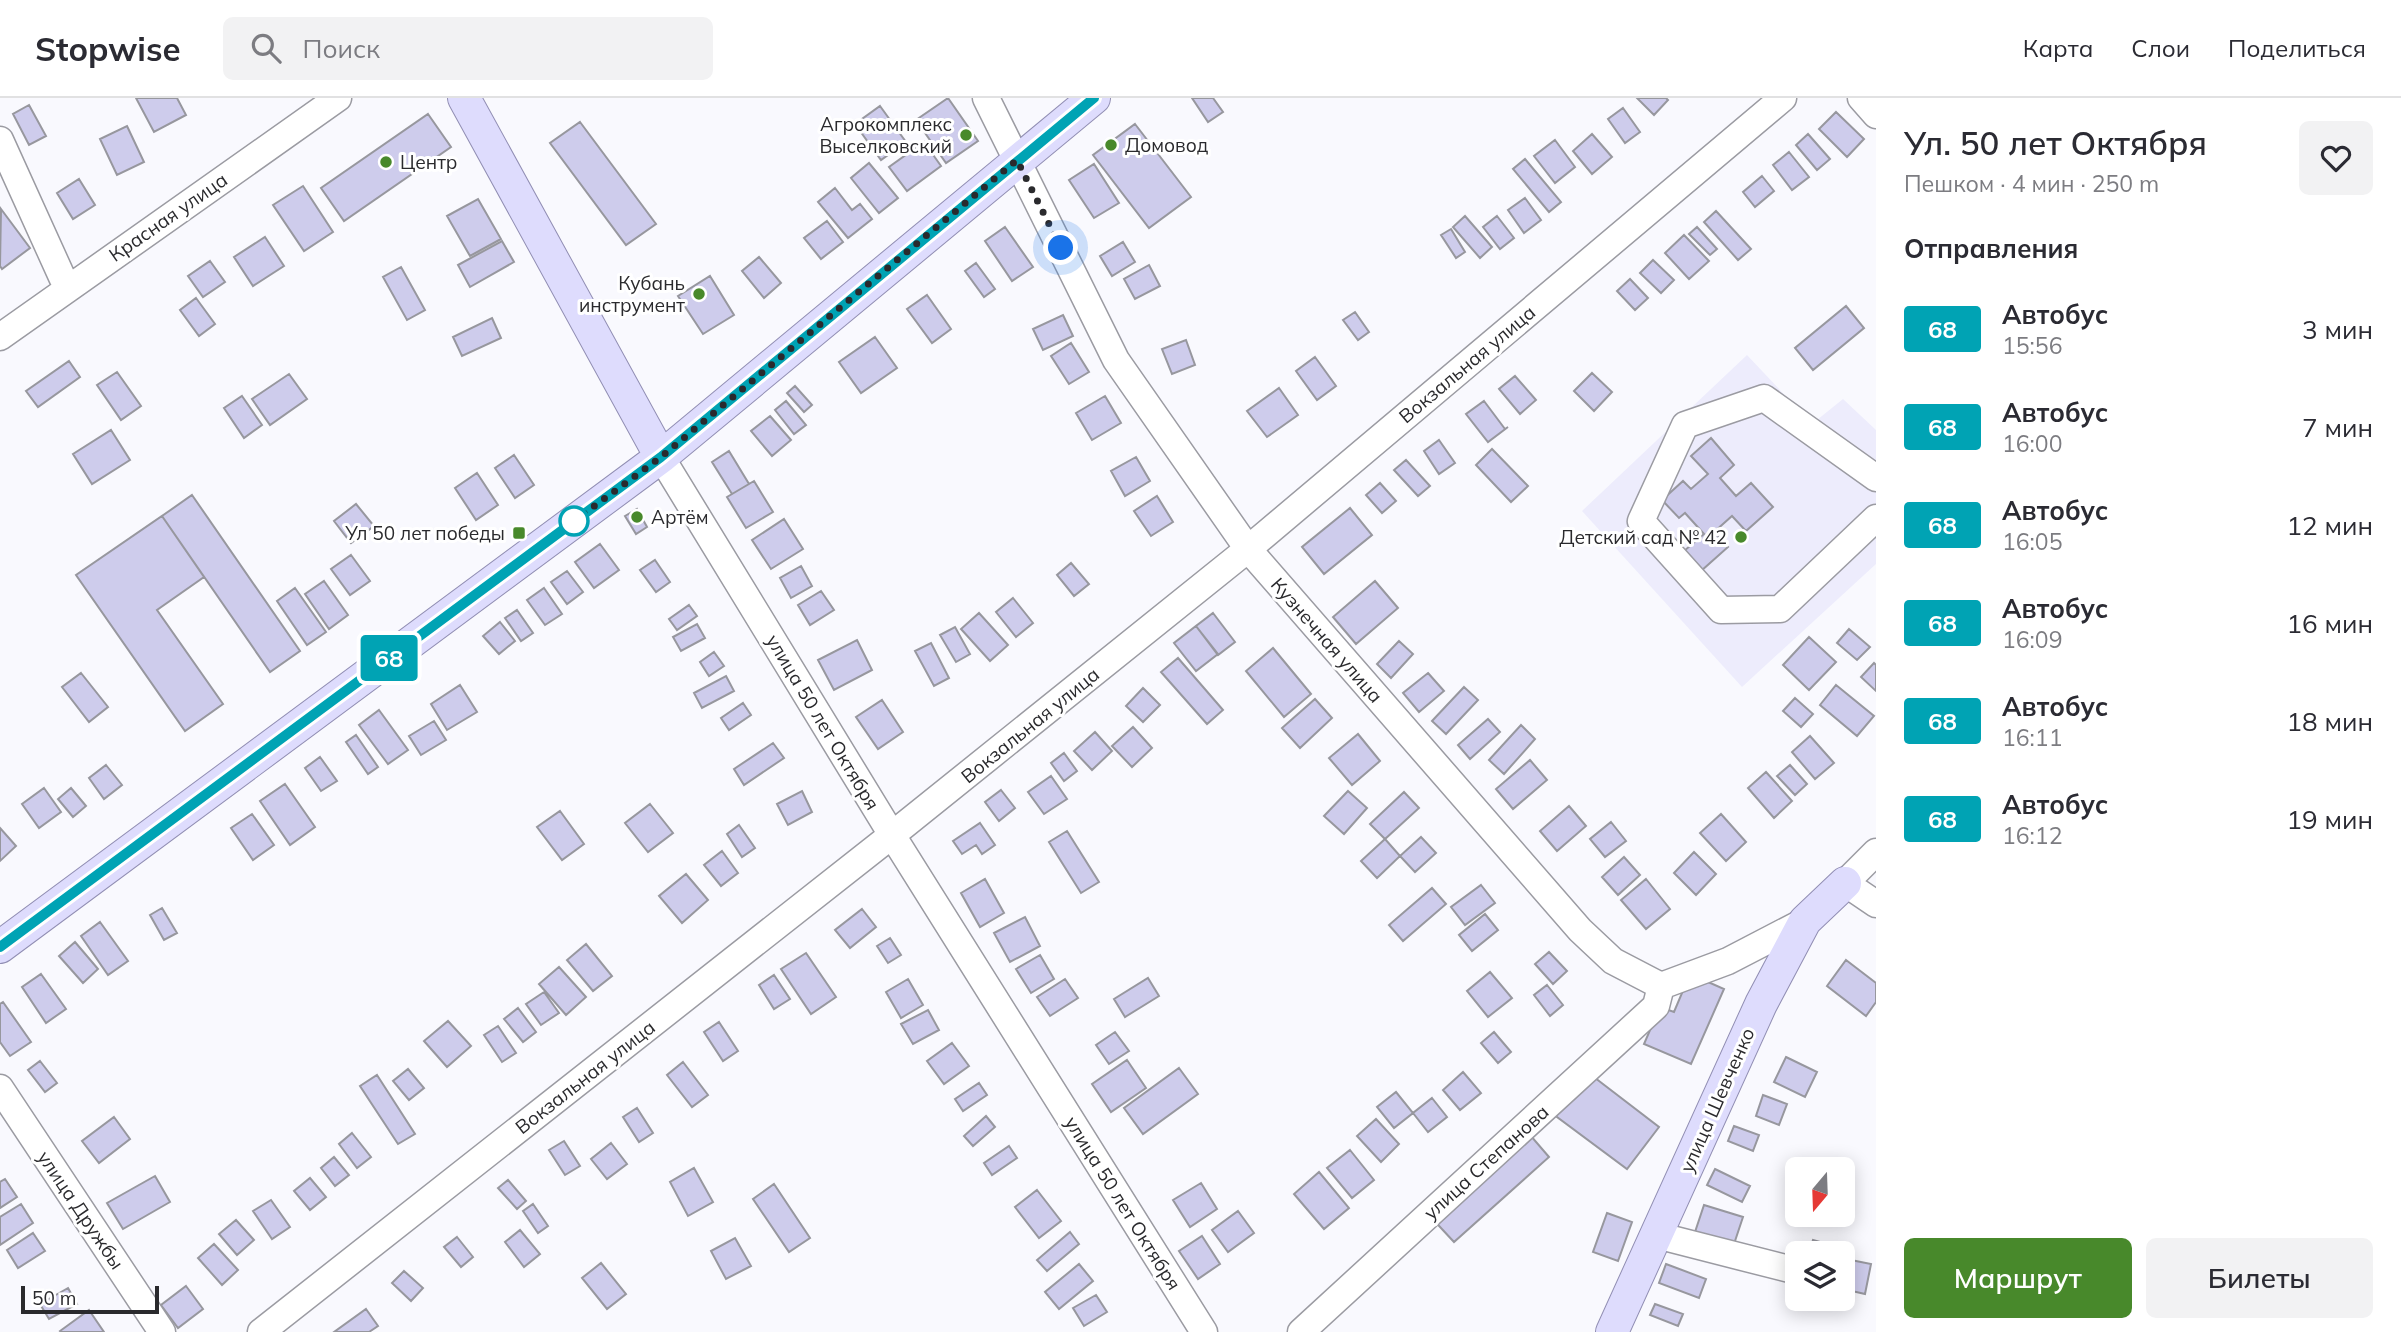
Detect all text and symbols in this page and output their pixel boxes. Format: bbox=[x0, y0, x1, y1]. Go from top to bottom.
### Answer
search box bbox=[223, 17, 713, 80]
text: Stopwise bbox=[35, 28, 181, 69]
icon: search bbox=[247, 29, 285, 67]
text: Поиск bbox=[303, 32, 380, 65]
text: Карта bbox=[2023, 33, 2093, 63]
text: Слои bbox=[2131, 33, 2190, 63]
text: Поделиться bbox=[2228, 33, 2366, 63]
place label: Агрокомплекс Выселковский bbox=[819, 112, 952, 158]
button: heart bbox=[2299, 121, 2373, 195]
text: Ул. 50 лет Октября bbox=[1904, 122, 2207, 163]
marker: Агрокомплекс Выселковский bbox=[958, 127, 974, 143]
place label: Домовод bbox=[1125, 133, 1209, 157]
marker: Домовод bbox=[1103, 137, 1119, 153]
place label: Центр bbox=[400, 150, 457, 174]
marker: Центр bbox=[378, 154, 394, 170]
street label: Красная улица bbox=[104, 167, 232, 267]
text: Пешком · 4 мин · 250 m bbox=[1904, 169, 2159, 198]
your location bbox=[1043, 230, 1078, 265]
text: Отправления bbox=[1904, 232, 2078, 265]
place label: Кубань инструмент bbox=[579, 271, 685, 317]
marker: Кубань инструмент bbox=[691, 286, 707, 302]
text: Автобус bbox=[2002, 298, 2108, 331]
street label: Вокзальная улица bbox=[1394, 300, 1540, 428]
text: 3 мин bbox=[2302, 313, 2373, 346]
text: 68 bbox=[1928, 314, 1957, 344]
text: 15:56 bbox=[2002, 331, 2062, 360]
text: Автобус bbox=[2002, 396, 2108, 429]
text: 7 мин bbox=[2302, 411, 2373, 444]
text: 68 bbox=[1928, 412, 1957, 442]
text: 16:00 bbox=[2002, 429, 2062, 458]
text: Автобус bbox=[2002, 494, 2108, 527]
place label: Артём bbox=[651, 505, 708, 529]
unlabelled marker bbox=[559, 506, 589, 536]
marker: Артём bbox=[629, 509, 645, 525]
text: 12 мин bbox=[2286, 509, 2373, 542]
text: 68 bbox=[1928, 510, 1957, 540]
place label: Ул 50 лет победы bbox=[344, 521, 505, 545]
marker: Ул 50 лет победы bbox=[511, 525, 527, 541]
place label: Детский сад № 42 bbox=[1559, 525, 1727, 549]
text: 16:05 bbox=[2002, 527, 2062, 556]
marker: Детский сад № 42 bbox=[1733, 529, 1749, 545]
street label: Кузнечная улица bbox=[1266, 572, 1388, 708]
text: Автобус bbox=[2002, 592, 2108, 625]
text: 16 мин bbox=[2286, 607, 2373, 640]
text: 68 bbox=[1928, 608, 1957, 638]
text: 16:09 bbox=[2002, 625, 2062, 654]
street label: улица 50 лет Октября bbox=[761, 630, 885, 814]
line badge: 68 bbox=[358, 635, 420, 681]
text: 68 bbox=[375, 643, 403, 673]
street label: Вокзальная улица bbox=[956, 662, 1104, 788]
text: Автобус bbox=[2002, 690, 2108, 723]
text: 18 мин bbox=[2286, 705, 2373, 738]
text: 68 bbox=[1928, 706, 1957, 736]
text: 16:11 bbox=[2002, 723, 2062, 752]
text: Автобус bbox=[2002, 788, 2108, 821]
text: 19 мин bbox=[2286, 803, 2373, 836]
text: 68 bbox=[1928, 804, 1957, 834]
text: 16:12 bbox=[2002, 821, 2062, 850]
street label: Вокзальная улица bbox=[510, 1015, 660, 1139]
street label: улица Шевченко bbox=[1674, 1024, 1760, 1176]
street label: улица Степанова bbox=[1419, 1100, 1553, 1224]
street label: улица 50 лет Октября bbox=[1060, 1112, 1186, 1294]
street label: улица Дружбы bbox=[33, 1146, 129, 1274]
north arrow bbox=[1785, 1157, 1855, 1227]
map controls bbox=[1785, 1157, 1855, 1311]
button: Маршрут bbox=[1904, 1238, 2132, 1318]
button: Билеты bbox=[2146, 1238, 2373, 1318]
button: layers bbox=[1785, 1241, 1855, 1311]
scale bar bbox=[21, 1283, 159, 1315]
text: 50 m bbox=[32, 1286, 76, 1310]

